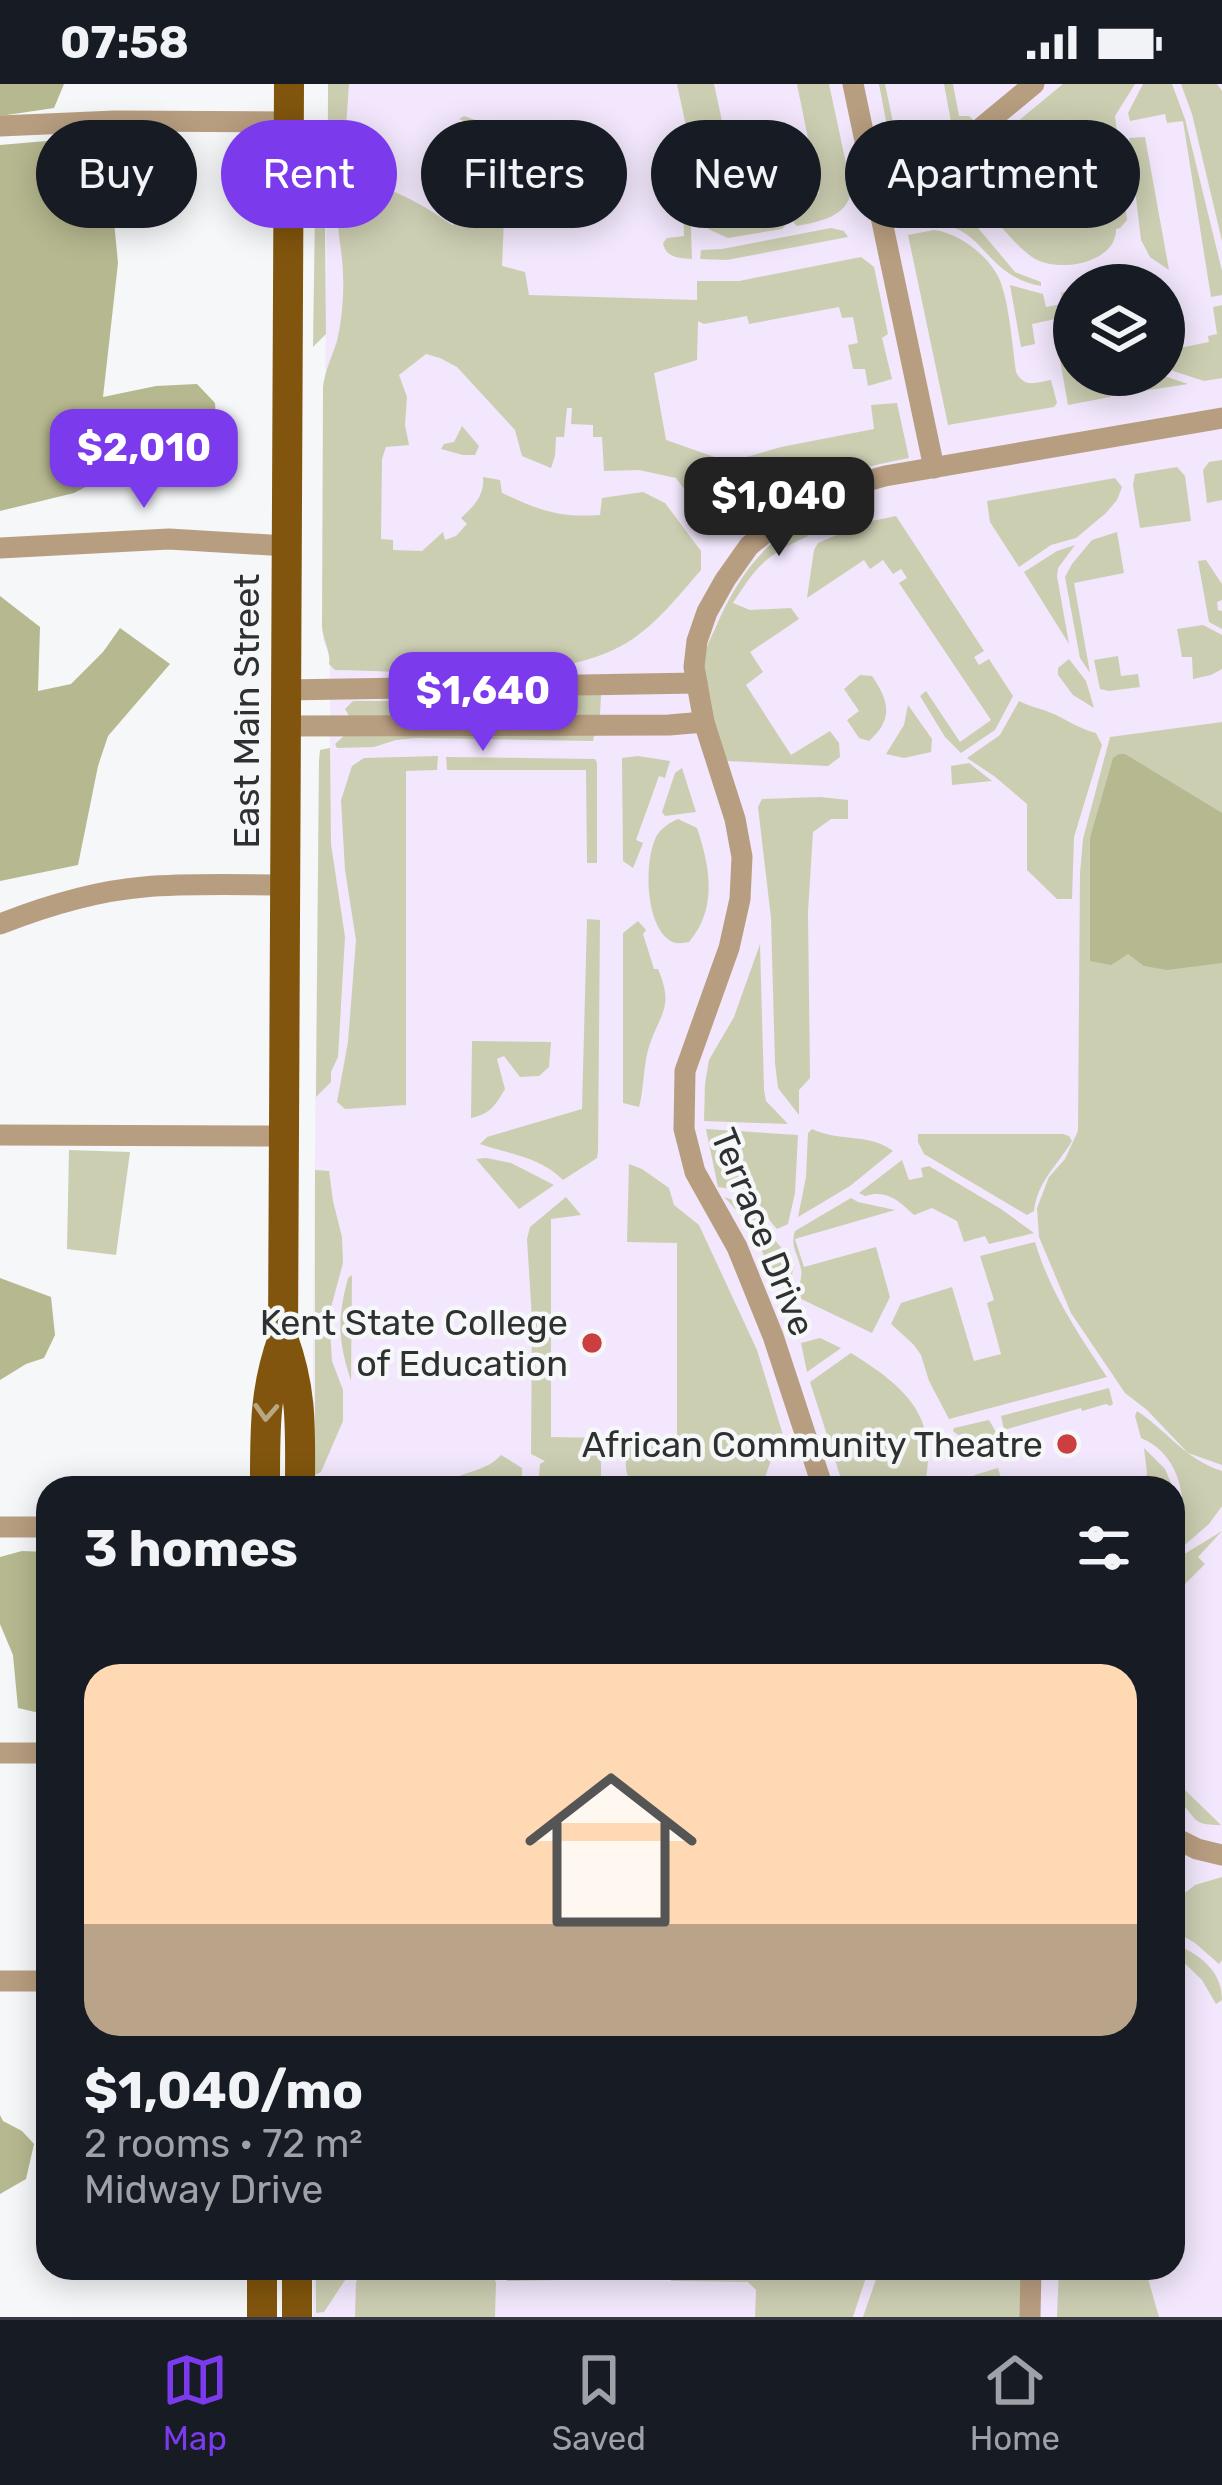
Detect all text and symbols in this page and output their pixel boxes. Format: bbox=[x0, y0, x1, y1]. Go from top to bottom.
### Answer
text: 07:58 bbox=[60, 16, 189, 69]
chip: Buy bbox=[36, 120, 197, 228]
chip: Rent bbox=[221, 120, 397, 228]
chip: Filters bbox=[421, 120, 627, 228]
chip: New bbox=[651, 120, 821, 228]
chip: Apartment bbox=[845, 120, 1140, 228]
map controls bbox=[1053, 264, 1185, 396]
button: layers bbox=[1053, 264, 1185, 396]
pin: $2,010 bbox=[46, 409, 242, 511]
text: $2,010 bbox=[77, 425, 211, 471]
pin: $1,040 bbox=[681, 457, 877, 559]
text: $1,040 bbox=[711, 473, 847, 519]
street label: East Main Street bbox=[225, 574, 268, 848]
pin: $1,640 bbox=[385, 652, 581, 754]
text: $1,640 bbox=[416, 668, 550, 714]
street label: Terrace Drive bbox=[702, 1122, 824, 1342]
place label: Kent State College of Education bbox=[260, 1301, 568, 1385]
marker: Kent State College of Education bbox=[579, 1330, 605, 1356]
one-way arrow bbox=[254, 1403, 280, 1422]
place label: African Community Theatre bbox=[582, 1423, 1043, 1466]
marker: African Community Theatre bbox=[1054, 1431, 1080, 1457]
icon: filters bbox=[1071, 1515, 1137, 1581]
text: 3 homes bbox=[84, 1518, 298, 1579]
icon: home bbox=[503, 1742, 719, 1958]
text: $1,040/mo bbox=[84, 2060, 363, 2121]
text: 2 rooms · 72 m² bbox=[84, 2121, 363, 2167]
text: Midway Drive bbox=[84, 2167, 323, 2213]
tab: Map bbox=[162, 2347, 228, 2458]
tab: Saved bbox=[552, 2347, 646, 2458]
tab: Home bbox=[970, 2347, 1060, 2458]

